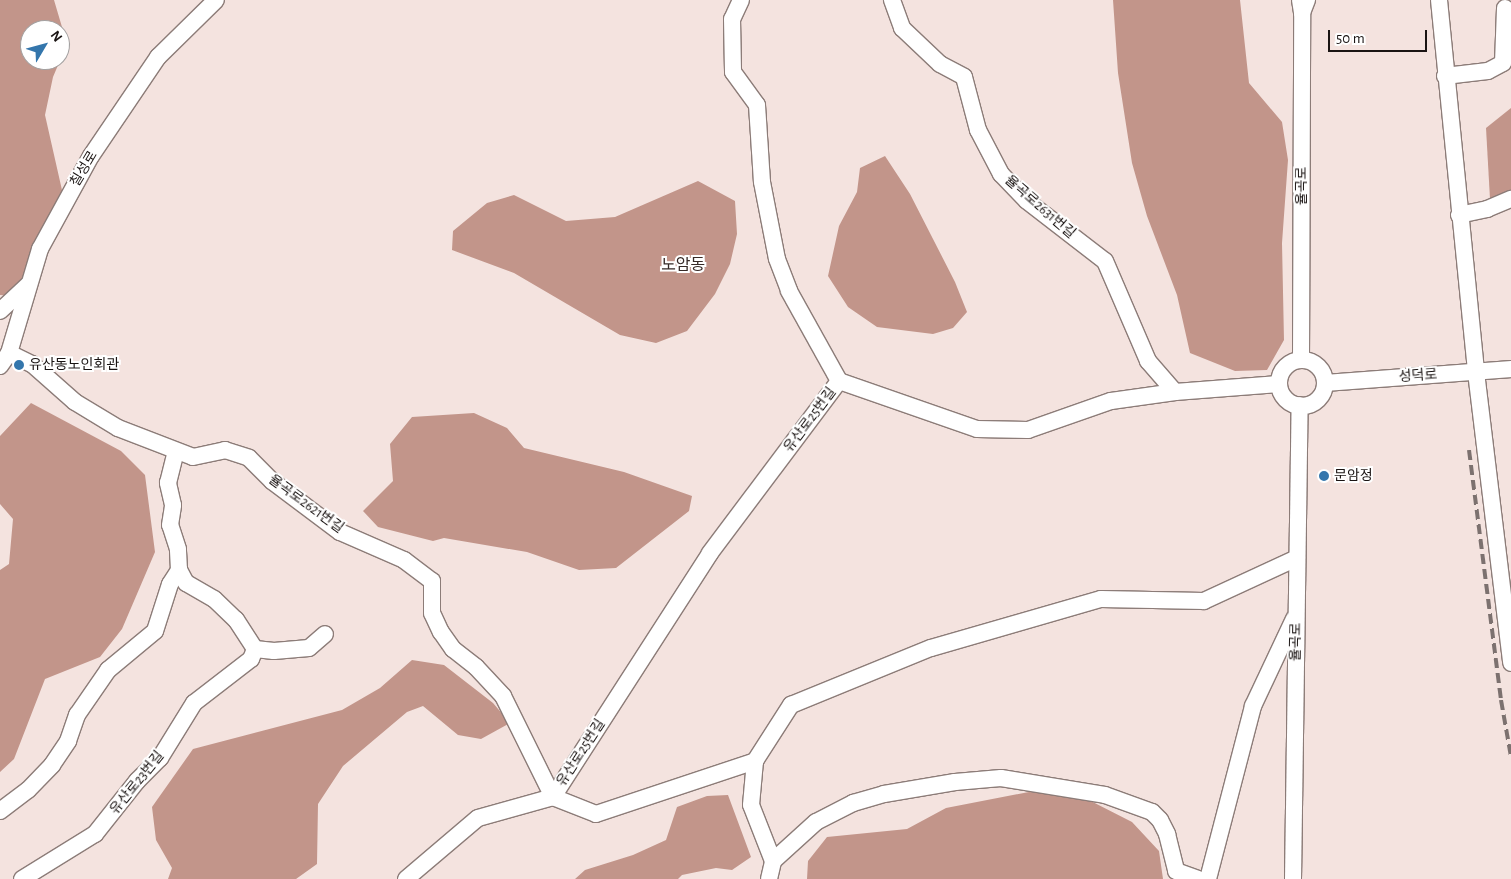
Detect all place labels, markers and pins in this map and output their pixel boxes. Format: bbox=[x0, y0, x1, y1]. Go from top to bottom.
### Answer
place label: 유산동노인회관 bbox=[29, 357, 119, 373]
marker: 유산동노인회관 bbox=[13, 359, 25, 371]
place label: 문암정 bbox=[1334, 468, 1373, 484]
marker: 문암정 bbox=[1318, 470, 1330, 482]

